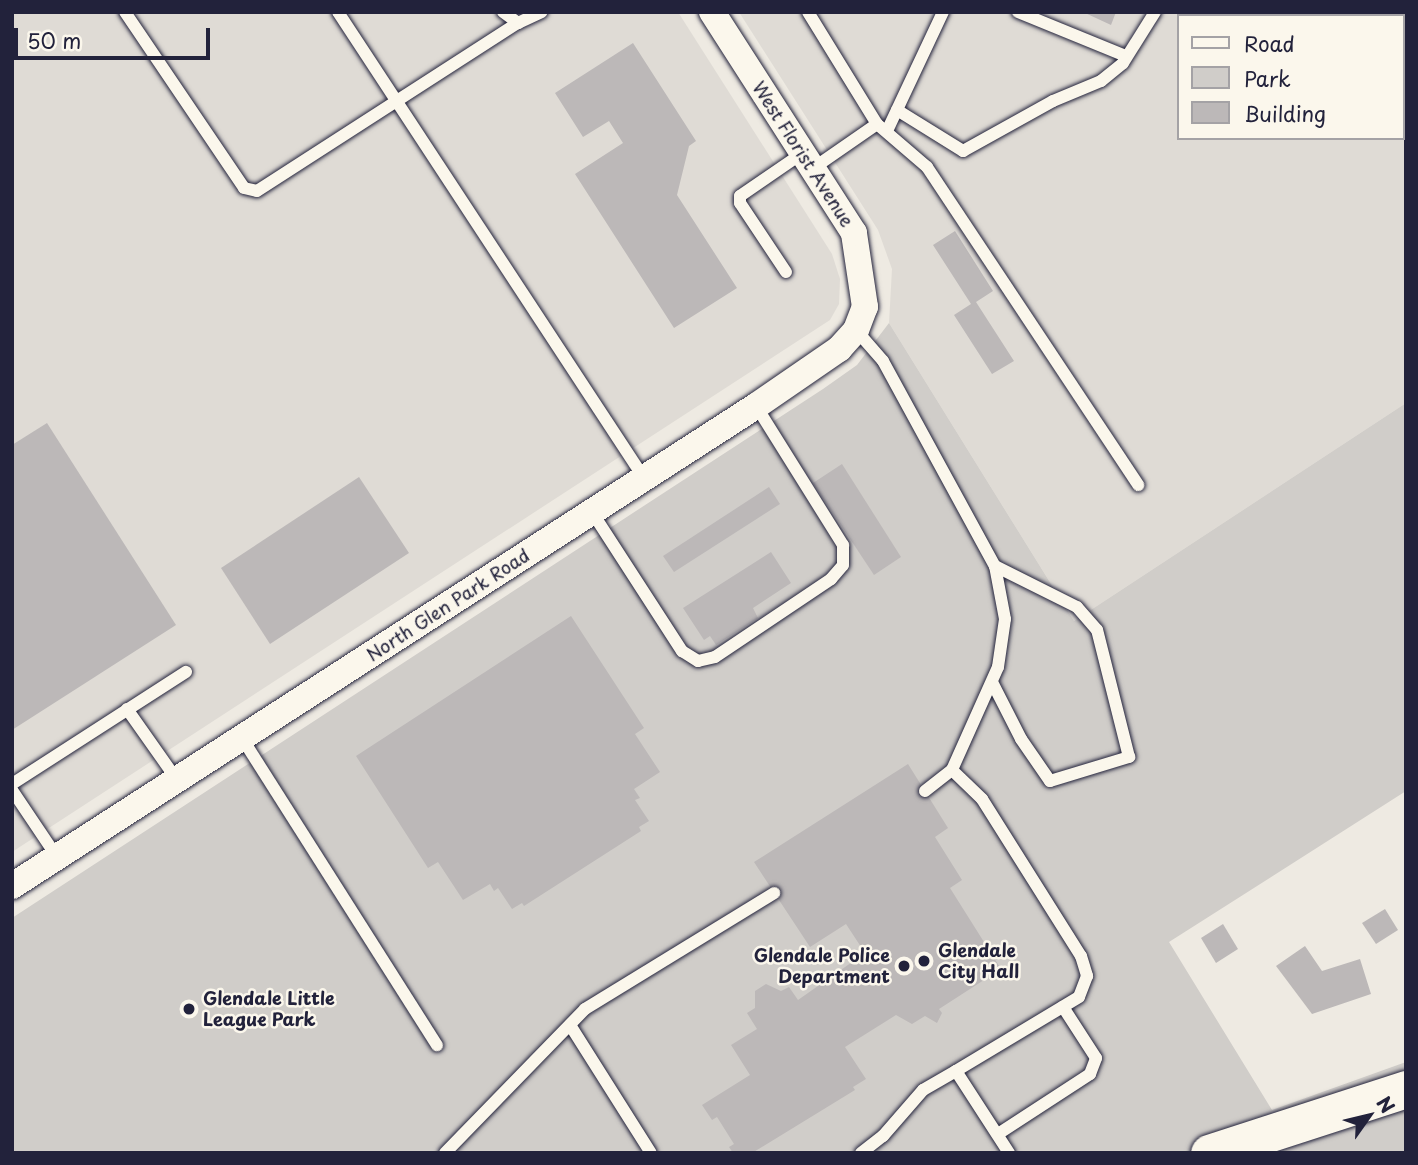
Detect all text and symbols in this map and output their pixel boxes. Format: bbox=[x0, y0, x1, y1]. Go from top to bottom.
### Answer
scale bar bbox=[18, 14, 214, 58]
legend bbox=[1176, 14, 1404, 140]
text: 50 m bbox=[27, 24, 81, 56]
text: Road bbox=[1244, 27, 1295, 59]
text: Park bbox=[1244, 62, 1291, 94]
street label: West Florist Avenue bbox=[748, 77, 858, 231]
text: Building bbox=[1244, 97, 1326, 129]
street label: North Glen Park Road bbox=[362, 544, 534, 666]
place label: Glendale City Hall bbox=[938, 940, 1019, 982]
place label: Glendale Police Department bbox=[755, 945, 890, 988]
marker: Glendale City Hall bbox=[916, 953, 932, 969]
marker: Glendale Police Department bbox=[896, 958, 912, 974]
place label: Glendale Little League Park bbox=[203, 988, 335, 1030]
marker: Glendale Little League Park bbox=[181, 1001, 197, 1017]
north arrow bbox=[1334, 1081, 1404, 1151]
text: N bbox=[1371, 1090, 1402, 1118]

